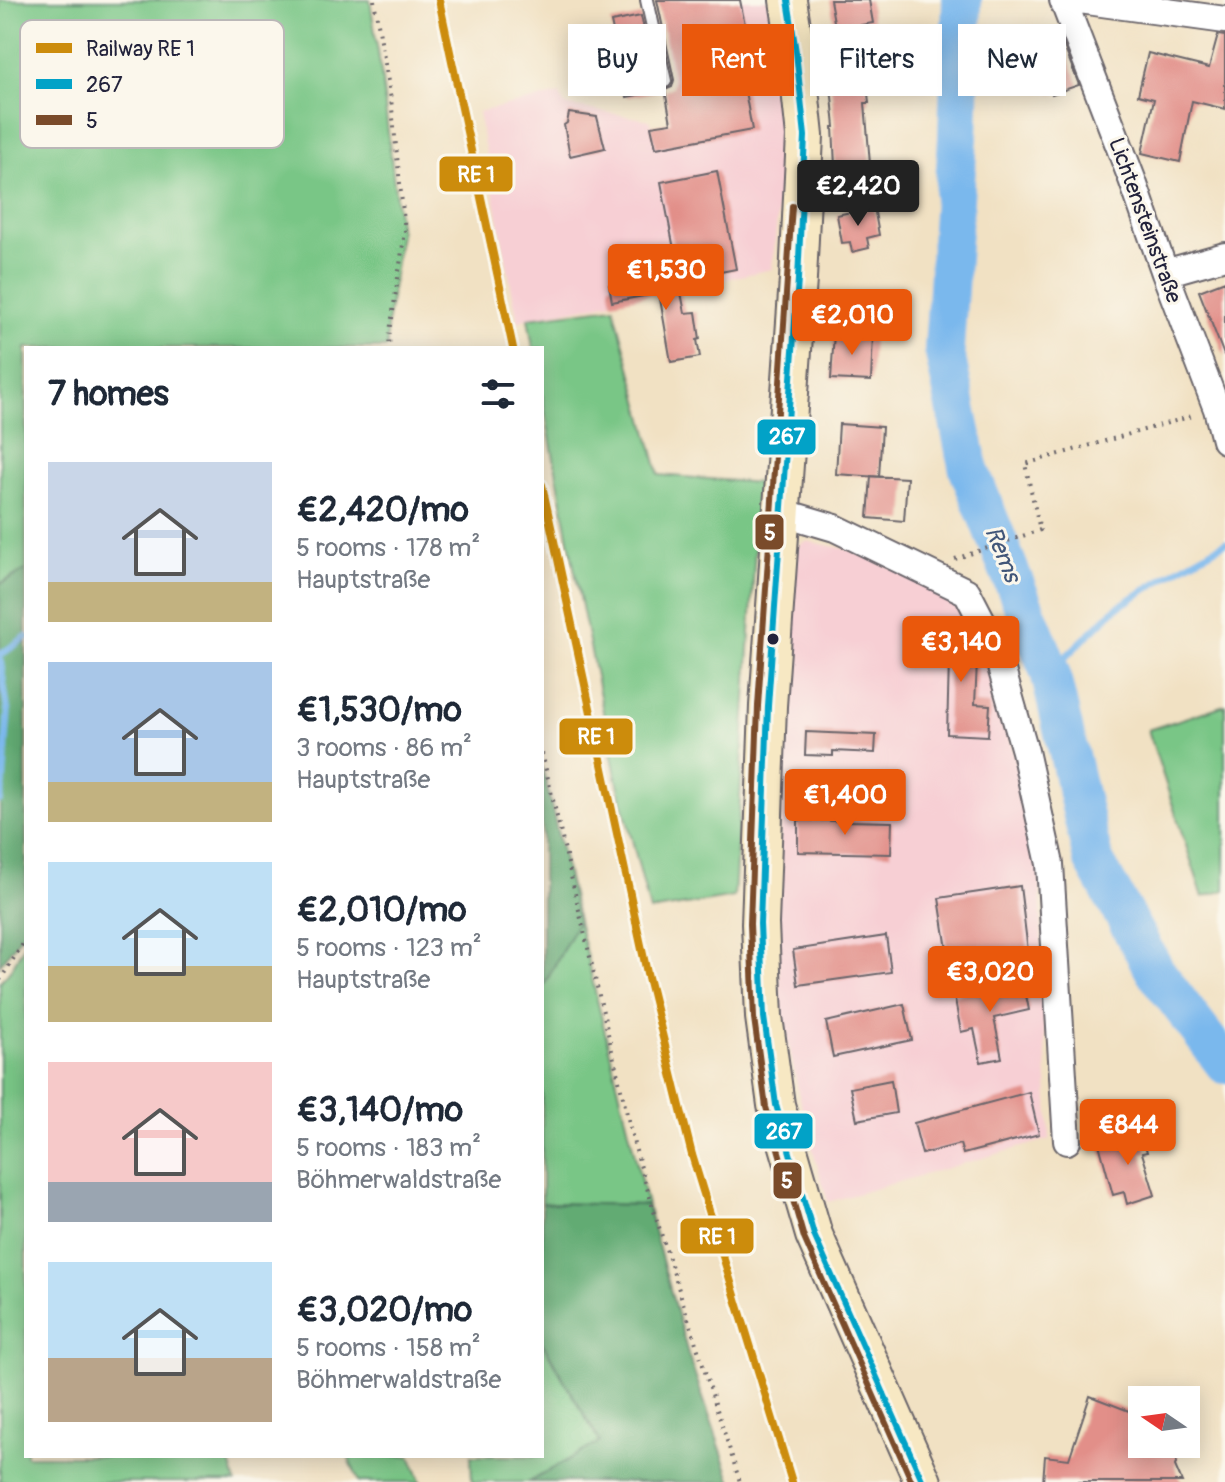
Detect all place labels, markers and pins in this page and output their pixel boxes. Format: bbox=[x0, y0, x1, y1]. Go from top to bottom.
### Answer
pin: €2,420 bbox=[793, 160, 923, 228]
pin: €1,530 bbox=[601, 244, 731, 312]
pin: €2,010 bbox=[787, 289, 917, 357]
pin: €3,140 bbox=[896, 616, 1026, 684]
unlabelled marker bbox=[765, 631, 781, 647]
pin: €1,400 bbox=[780, 769, 910, 837]
pin: €3,020 bbox=[925, 946, 1055, 1014]
pin: €844 bbox=[1081, 1099, 1175, 1167]

